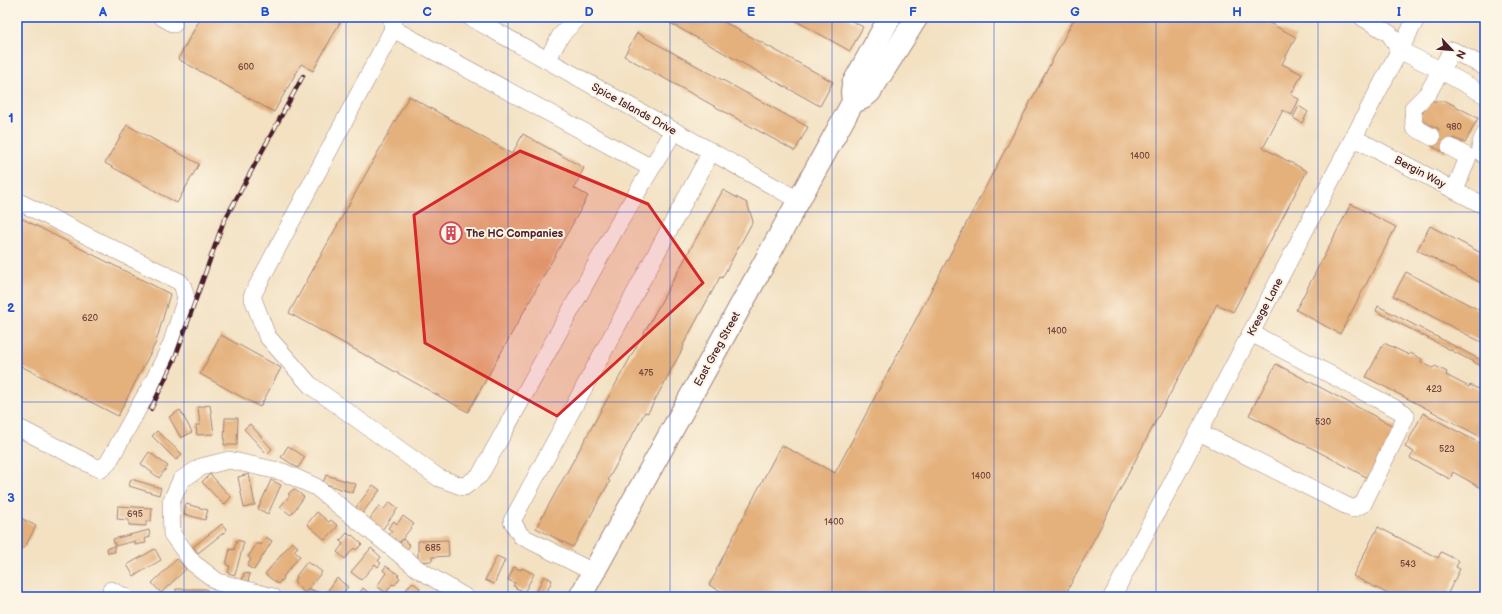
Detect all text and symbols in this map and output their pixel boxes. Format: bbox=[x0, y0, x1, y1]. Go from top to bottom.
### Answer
text: A bbox=[98, 4, 107, 20]
text: B bbox=[260, 4, 270, 20]
text: C bbox=[422, 4, 432, 20]
text: D bbox=[584, 4, 594, 20]
text: E bbox=[747, 4, 756, 20]
text: F bbox=[909, 4, 917, 20]
text: G bbox=[1070, 4, 1080, 20]
text: H bbox=[1232, 4, 1242, 20]
text: I bbox=[1397, 4, 1401, 20]
north arrow bbox=[1432, 30, 1472, 70]
text: N bbox=[1453, 48, 1468, 61]
house number: 600 bbox=[238, 62, 254, 73]
street label: Spice Islands Drive bbox=[589, 80, 679, 138]
text: 1 bbox=[8, 110, 14, 126]
house number: 980 bbox=[1446, 122, 1462, 133]
house number: 1400 bbox=[1130, 151, 1150, 162]
street label: Bergin Way bbox=[1392, 153, 1448, 191]
building icon: The HC Companies bbox=[438, 220, 464, 246]
place label: The HC Companies bbox=[466, 227, 564, 240]
street label: Kresge Lane bbox=[1244, 275, 1286, 338]
text: 2 bbox=[7, 300, 15, 316]
street label: East Greg Street bbox=[691, 309, 743, 388]
house number: 620 bbox=[82, 313, 98, 324]
house number: 1400 bbox=[1047, 326, 1067, 337]
house number: 475 bbox=[638, 368, 654, 379]
house number: 423 bbox=[1426, 384, 1443, 395]
house number: 530 bbox=[1315, 417, 1331, 428]
house number: 523 bbox=[1439, 444, 1455, 455]
house number: 1400 bbox=[971, 471, 991, 482]
text: 3 bbox=[7, 490, 15, 506]
house number: 695 bbox=[127, 509, 143, 520]
house number: 1400 bbox=[824, 517, 844, 528]
house number: 685 bbox=[425, 543, 441, 554]
house number: 543 bbox=[1400, 559, 1417, 570]

